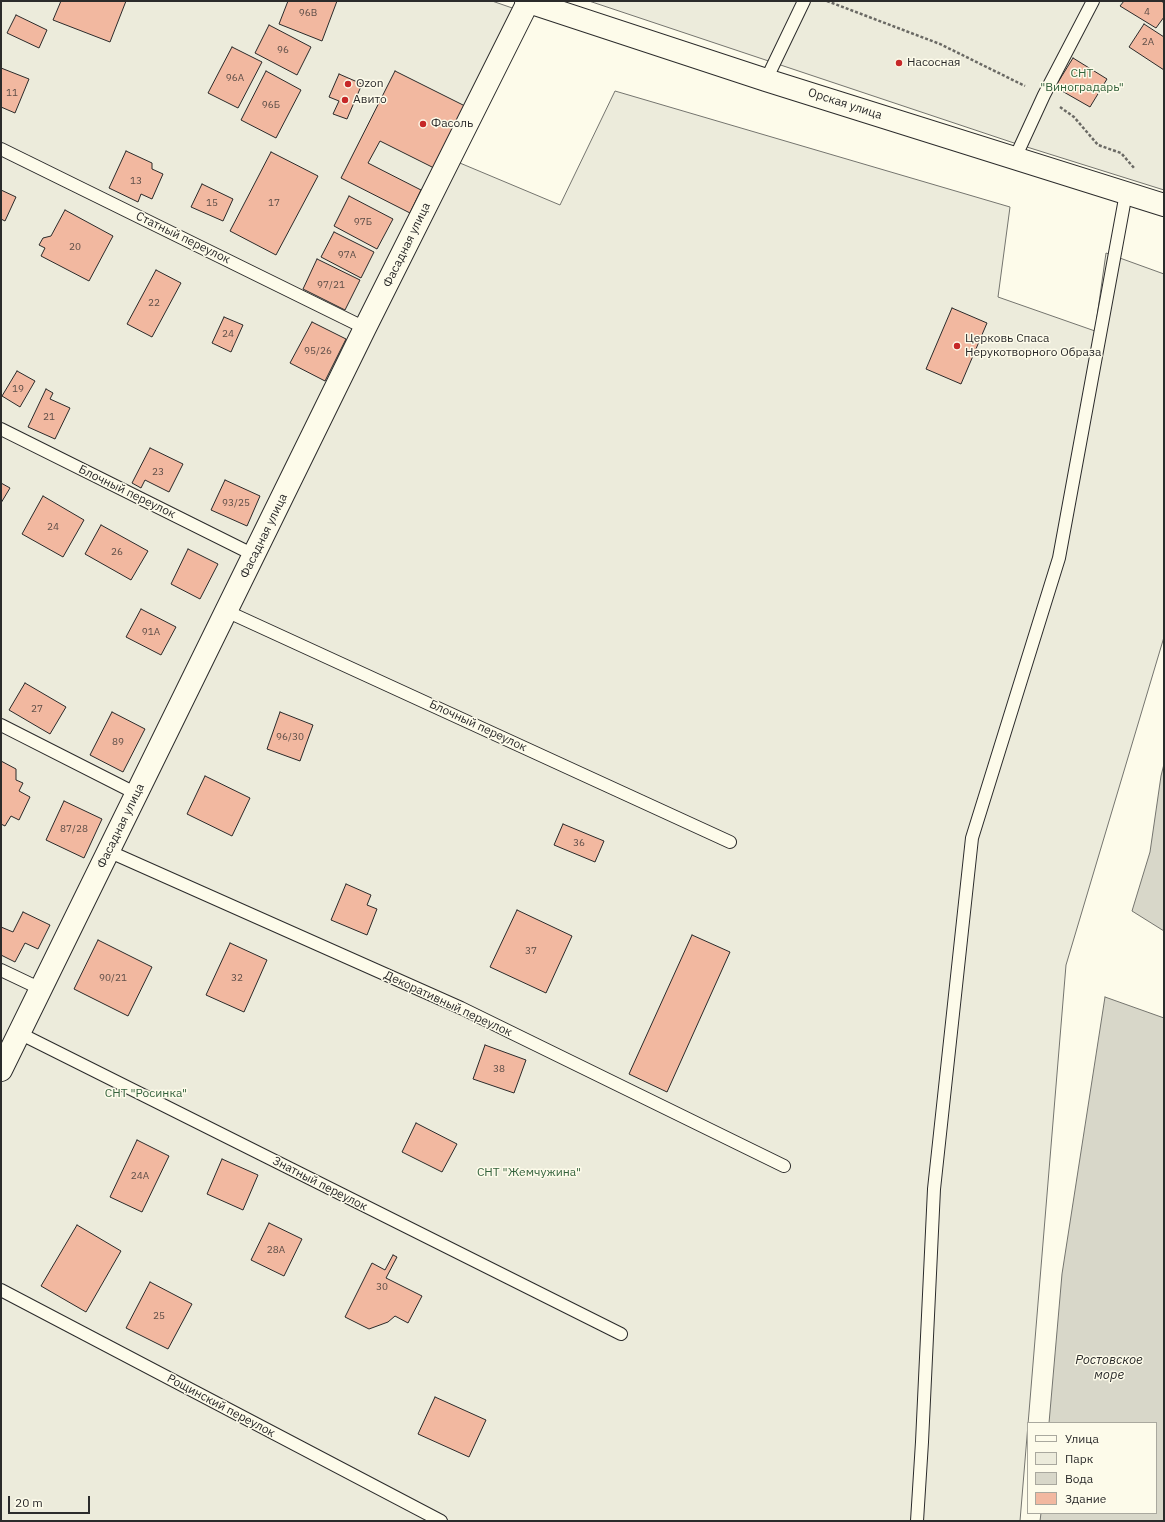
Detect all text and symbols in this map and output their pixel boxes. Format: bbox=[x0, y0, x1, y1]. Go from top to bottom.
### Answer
house number: 4 bbox=[1144, 6, 1150, 18]
house number: 96В bbox=[299, 7, 317, 19]
house number: 2А bbox=[1142, 36, 1154, 48]
house number: 96 bbox=[277, 44, 289, 56]
place label: Насосная bbox=[907, 56, 960, 70]
marker: Насосная bbox=[894, 58, 904, 68]
park label: СНТ "Виноградарь" bbox=[1040, 67, 1124, 95]
house number: 96А bbox=[226, 72, 244, 84]
place label: Ozon bbox=[356, 77, 383, 91]
marker: Ozon bbox=[343, 79, 353, 89]
street label: Орская улица bbox=[806, 85, 884, 123]
house number: 11 bbox=[6, 87, 18, 99]
place label: Авито bbox=[353, 93, 387, 107]
marker: Авито bbox=[340, 95, 350, 105]
house number: 96Б bbox=[262, 99, 280, 111]
place label: Фасоль bbox=[431, 117, 473, 131]
marker: Фасоль bbox=[418, 119, 428, 129]
house number: 13 bbox=[130, 175, 142, 187]
house number: 15 bbox=[206, 197, 218, 209]
house number: 17 bbox=[268, 197, 280, 209]
street label: Фасадная улица bbox=[380, 200, 434, 290]
street label: Статный переулок bbox=[133, 209, 233, 267]
house number: 97Б bbox=[354, 216, 372, 228]
house number: 20 bbox=[69, 241, 81, 253]
house number: 97А bbox=[338, 249, 356, 261]
house number: 97/21 bbox=[317, 279, 345, 291]
house number: 22 bbox=[148, 297, 160, 309]
house number: 24 bbox=[222, 328, 234, 340]
place label: Церковь Спаса Нерукотворного Образа bbox=[965, 332, 1101, 360]
marker: Церковь Спаса Нерукотворного Образа bbox=[952, 341, 962, 351]
house number: 95/26 bbox=[304, 345, 332, 357]
house number: 19 bbox=[12, 383, 24, 395]
house number: 21 bbox=[43, 411, 55, 423]
street label: Блочный переулок bbox=[76, 462, 178, 522]
house number: 23 bbox=[152, 466, 164, 478]
street label: Фасадная улица bbox=[237, 491, 291, 581]
house number: 93/25 bbox=[222, 497, 250, 509]
house number: 24 bbox=[47, 521, 59, 533]
house number: 26 bbox=[111, 546, 123, 558]
house number: 91А bbox=[142, 626, 160, 638]
street label: Блочный переулок bbox=[427, 697, 529, 755]
house number: 27 bbox=[31, 703, 43, 715]
house number: 96/30 bbox=[276, 731, 304, 743]
house number: 89 bbox=[112, 736, 124, 748]
street label: Фасадная улица bbox=[94, 781, 148, 871]
house number: 87/28 bbox=[60, 823, 88, 835]
house number: 36 bbox=[573, 837, 585, 849]
house number: 37 bbox=[525, 945, 537, 957]
street label: Декоративный переулок bbox=[382, 968, 514, 1040]
house number: 90/21 bbox=[99, 972, 127, 984]
house number: 32 bbox=[231, 972, 243, 984]
house number: 38 bbox=[493, 1063, 505, 1075]
park label: СНТ "Росинка" bbox=[105, 1087, 187, 1101]
street label: Знатный переулок bbox=[270, 1154, 370, 1214]
park label: СНТ "Жемчужина" bbox=[477, 1166, 581, 1180]
house number: 24А bbox=[131, 1170, 149, 1182]
house number: 28А bbox=[267, 1244, 285, 1256]
house number: 30 bbox=[376, 1281, 388, 1293]
house number: 25 bbox=[153, 1310, 165, 1322]
water label: Ростовское море bbox=[1075, 1352, 1143, 1383]
street label: Рощинский переулок bbox=[165, 1371, 277, 1441]
legend bbox=[1027, 1422, 1157, 1514]
text: Улица bbox=[1065, 1431, 1099, 1446]
text: Парк bbox=[1065, 1451, 1093, 1466]
text: Вода bbox=[1065, 1471, 1093, 1486]
scale bar bbox=[10, 1488, 92, 1514]
text: Здание bbox=[1065, 1491, 1106, 1506]
text: 20 m bbox=[15, 1495, 43, 1510]

